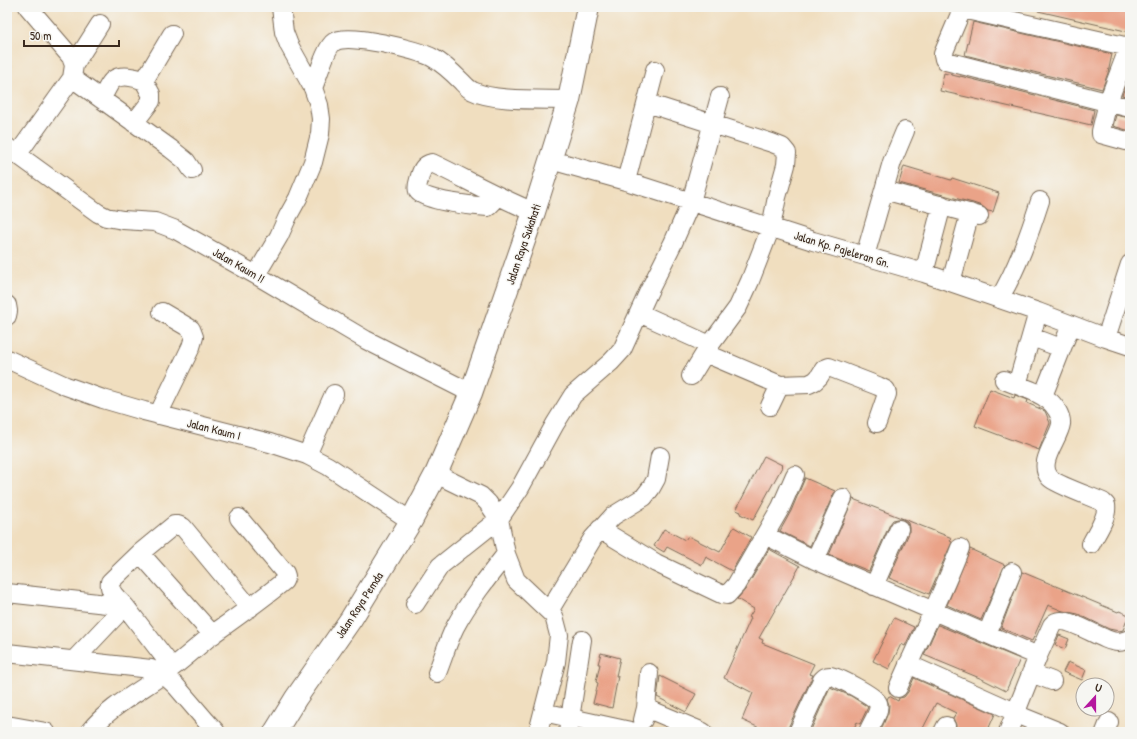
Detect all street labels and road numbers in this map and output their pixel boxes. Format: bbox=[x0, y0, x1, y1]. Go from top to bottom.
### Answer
street label: Jalan Raya Sukahati bbox=[501, 201, 545, 287]
street label: Jalan Kp. Pajeleran Gn. bbox=[792, 226, 892, 272]
street label: Jalan Kaum II bbox=[210, 243, 268, 287]
street label: Jalan Kaum I bbox=[185, 414, 243, 444]
street label: Jalan Raya Pemda bbox=[331, 568, 387, 642]

